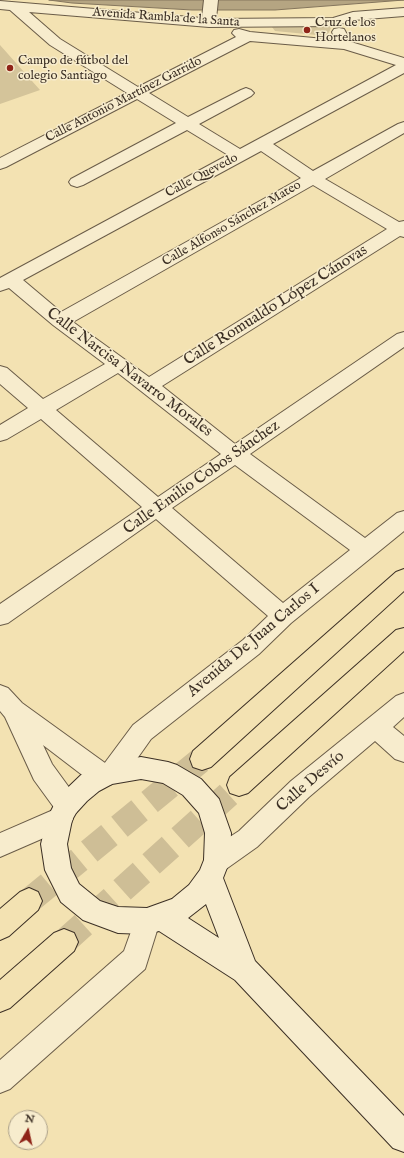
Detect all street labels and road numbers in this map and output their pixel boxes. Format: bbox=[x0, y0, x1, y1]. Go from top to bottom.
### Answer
street label: Avenida Rambla de la Santa bbox=[92, 5, 240, 31]
street label: Calle Antonio Martínez Garrido bbox=[43, 54, 205, 146]
street label: Calle Quevedo bbox=[163, 150, 241, 202]
street label: Calle Alfonso Sánchez Mateo bbox=[160, 178, 304, 270]
street label: Calle Romualdo López Cánovas bbox=[181, 241, 371, 371]
street label: Calle Narcisa Navarro Morales bbox=[42, 304, 216, 442]
street label: Calle Emilio Cobos Sánchez bbox=[120, 417, 284, 539]
street label: Avenida De Juan Carlos I bbox=[184, 580, 324, 702]
street label: Calle Desvío bbox=[273, 747, 349, 817]

